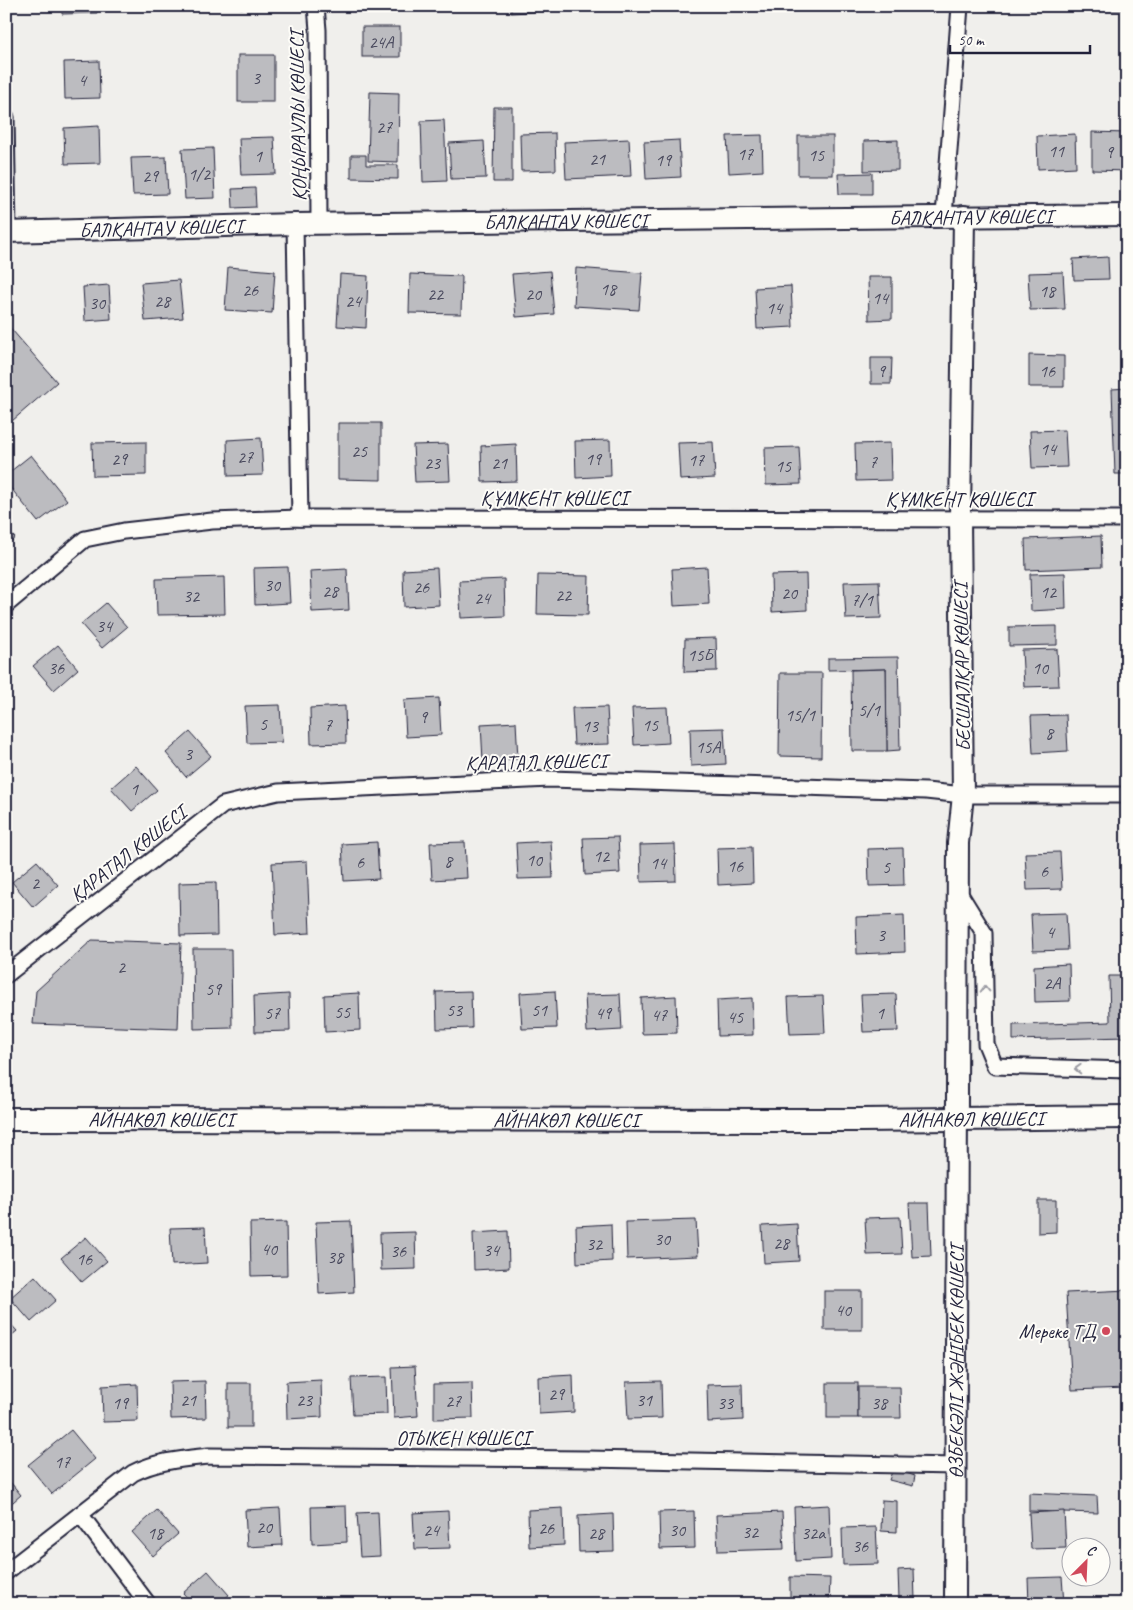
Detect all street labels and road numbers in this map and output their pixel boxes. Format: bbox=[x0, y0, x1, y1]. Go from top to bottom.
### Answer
street label: ҚОҢЫРАУЛЫ КӨШЕСІ bbox=[284, 26, 312, 201]
street label: БАЛҚАНТАУ КӨШЕСІ bbox=[889, 203, 1058, 230]
street label: БАЛҚАНТАУ КӨШЕСІ bbox=[484, 208, 653, 234]
street label: БАЛҚАНТАУ КӨШЕСІ bbox=[79, 213, 248, 242]
street label: ҚҰМКЕНТ КӨШЕСІ bbox=[480, 486, 633, 511]
street label: ҚҰМКЕНТ КӨШЕСІ bbox=[885, 487, 1038, 512]
street label: БЕСШАЛҚАР КӨШЕСІ bbox=[948, 577, 976, 752]
street label: ҚАРАТАЛ КӨШЕСІ bbox=[465, 748, 612, 776]
street label: ҚАРАТАЛ КӨШЕСІ bbox=[65, 798, 195, 907]
street label: АЙНАКӨЛ КӨШЕСІ bbox=[898, 1105, 1049, 1132]
street label: АЙНАКӨЛ КӨШЕСІ bbox=[88, 1107, 239, 1132]
street label: АЙНАКӨЛ КӨШЕСІ bbox=[493, 1107, 644, 1132]
street label: ӨЗБЕКӘЛІ ЖӘНІБЕК КӨШЕСІ bbox=[943, 1240, 969, 1479]
street label: ОТЫКЕН КӨШЕСІ bbox=[396, 1426, 535, 1451]

